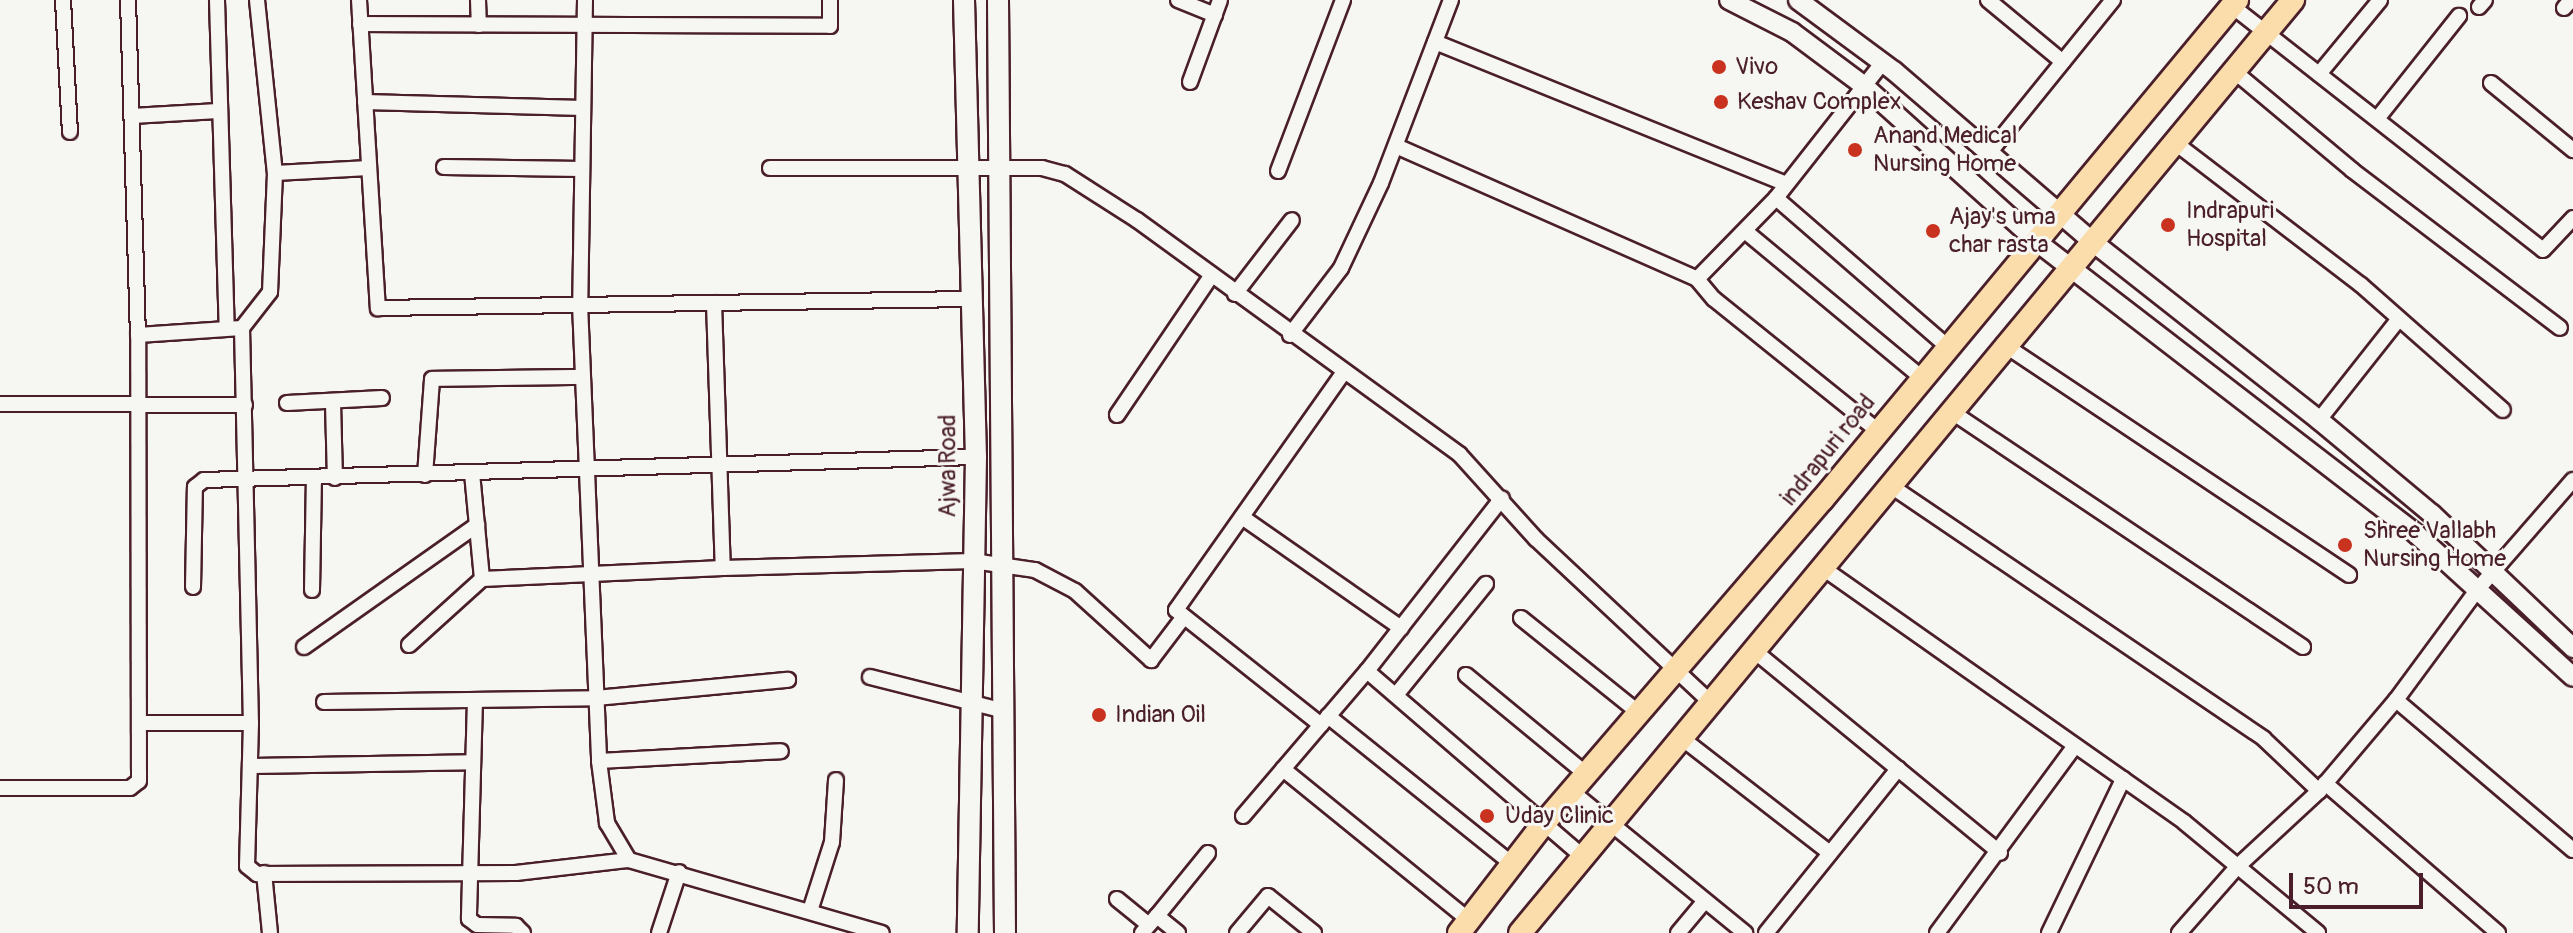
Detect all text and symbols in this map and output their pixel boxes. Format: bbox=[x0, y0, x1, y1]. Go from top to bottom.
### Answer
place label: Vivo bbox=[1735, 53, 1778, 81]
marker: Vivo bbox=[1710, 58, 1728, 76]
place label: Keshav Complex bbox=[1737, 88, 1902, 116]
marker: Keshav Complex bbox=[1712, 93, 1730, 111]
place label: Anand Medical Nursing Home bbox=[1873, 122, 2017, 178]
marker: Anand Medical Nursing Home bbox=[1844, 139, 1866, 161]
place label: Indrapuri Hospital bbox=[2186, 197, 2274, 253]
place label: Ajay's uma char rasta bbox=[1949, 203, 2056, 259]
marker: Indrapuri Hospital bbox=[2157, 214, 2179, 236]
marker: Ajay's uma char rasta bbox=[1924, 222, 1942, 240]
street label: indrapuri road bbox=[1775, 389, 1881, 511]
street label: Ajwa Road bbox=[934, 414, 962, 518]
place label: Shree Vallabh Nursing Home bbox=[2363, 517, 2506, 573]
marker: Shree Vallabh Nursing Home bbox=[2334, 534, 2356, 556]
place label: Indian Oil bbox=[1115, 701, 1206, 729]
marker: Indian Oil bbox=[1090, 706, 1108, 724]
place label: Uday Clinic bbox=[1505, 802, 1614, 830]
marker: Uday Clinic bbox=[1476, 805, 1498, 827]
scale bar bbox=[2293, 857, 2427, 907]
text: 50 m bbox=[2303, 872, 2359, 901]

